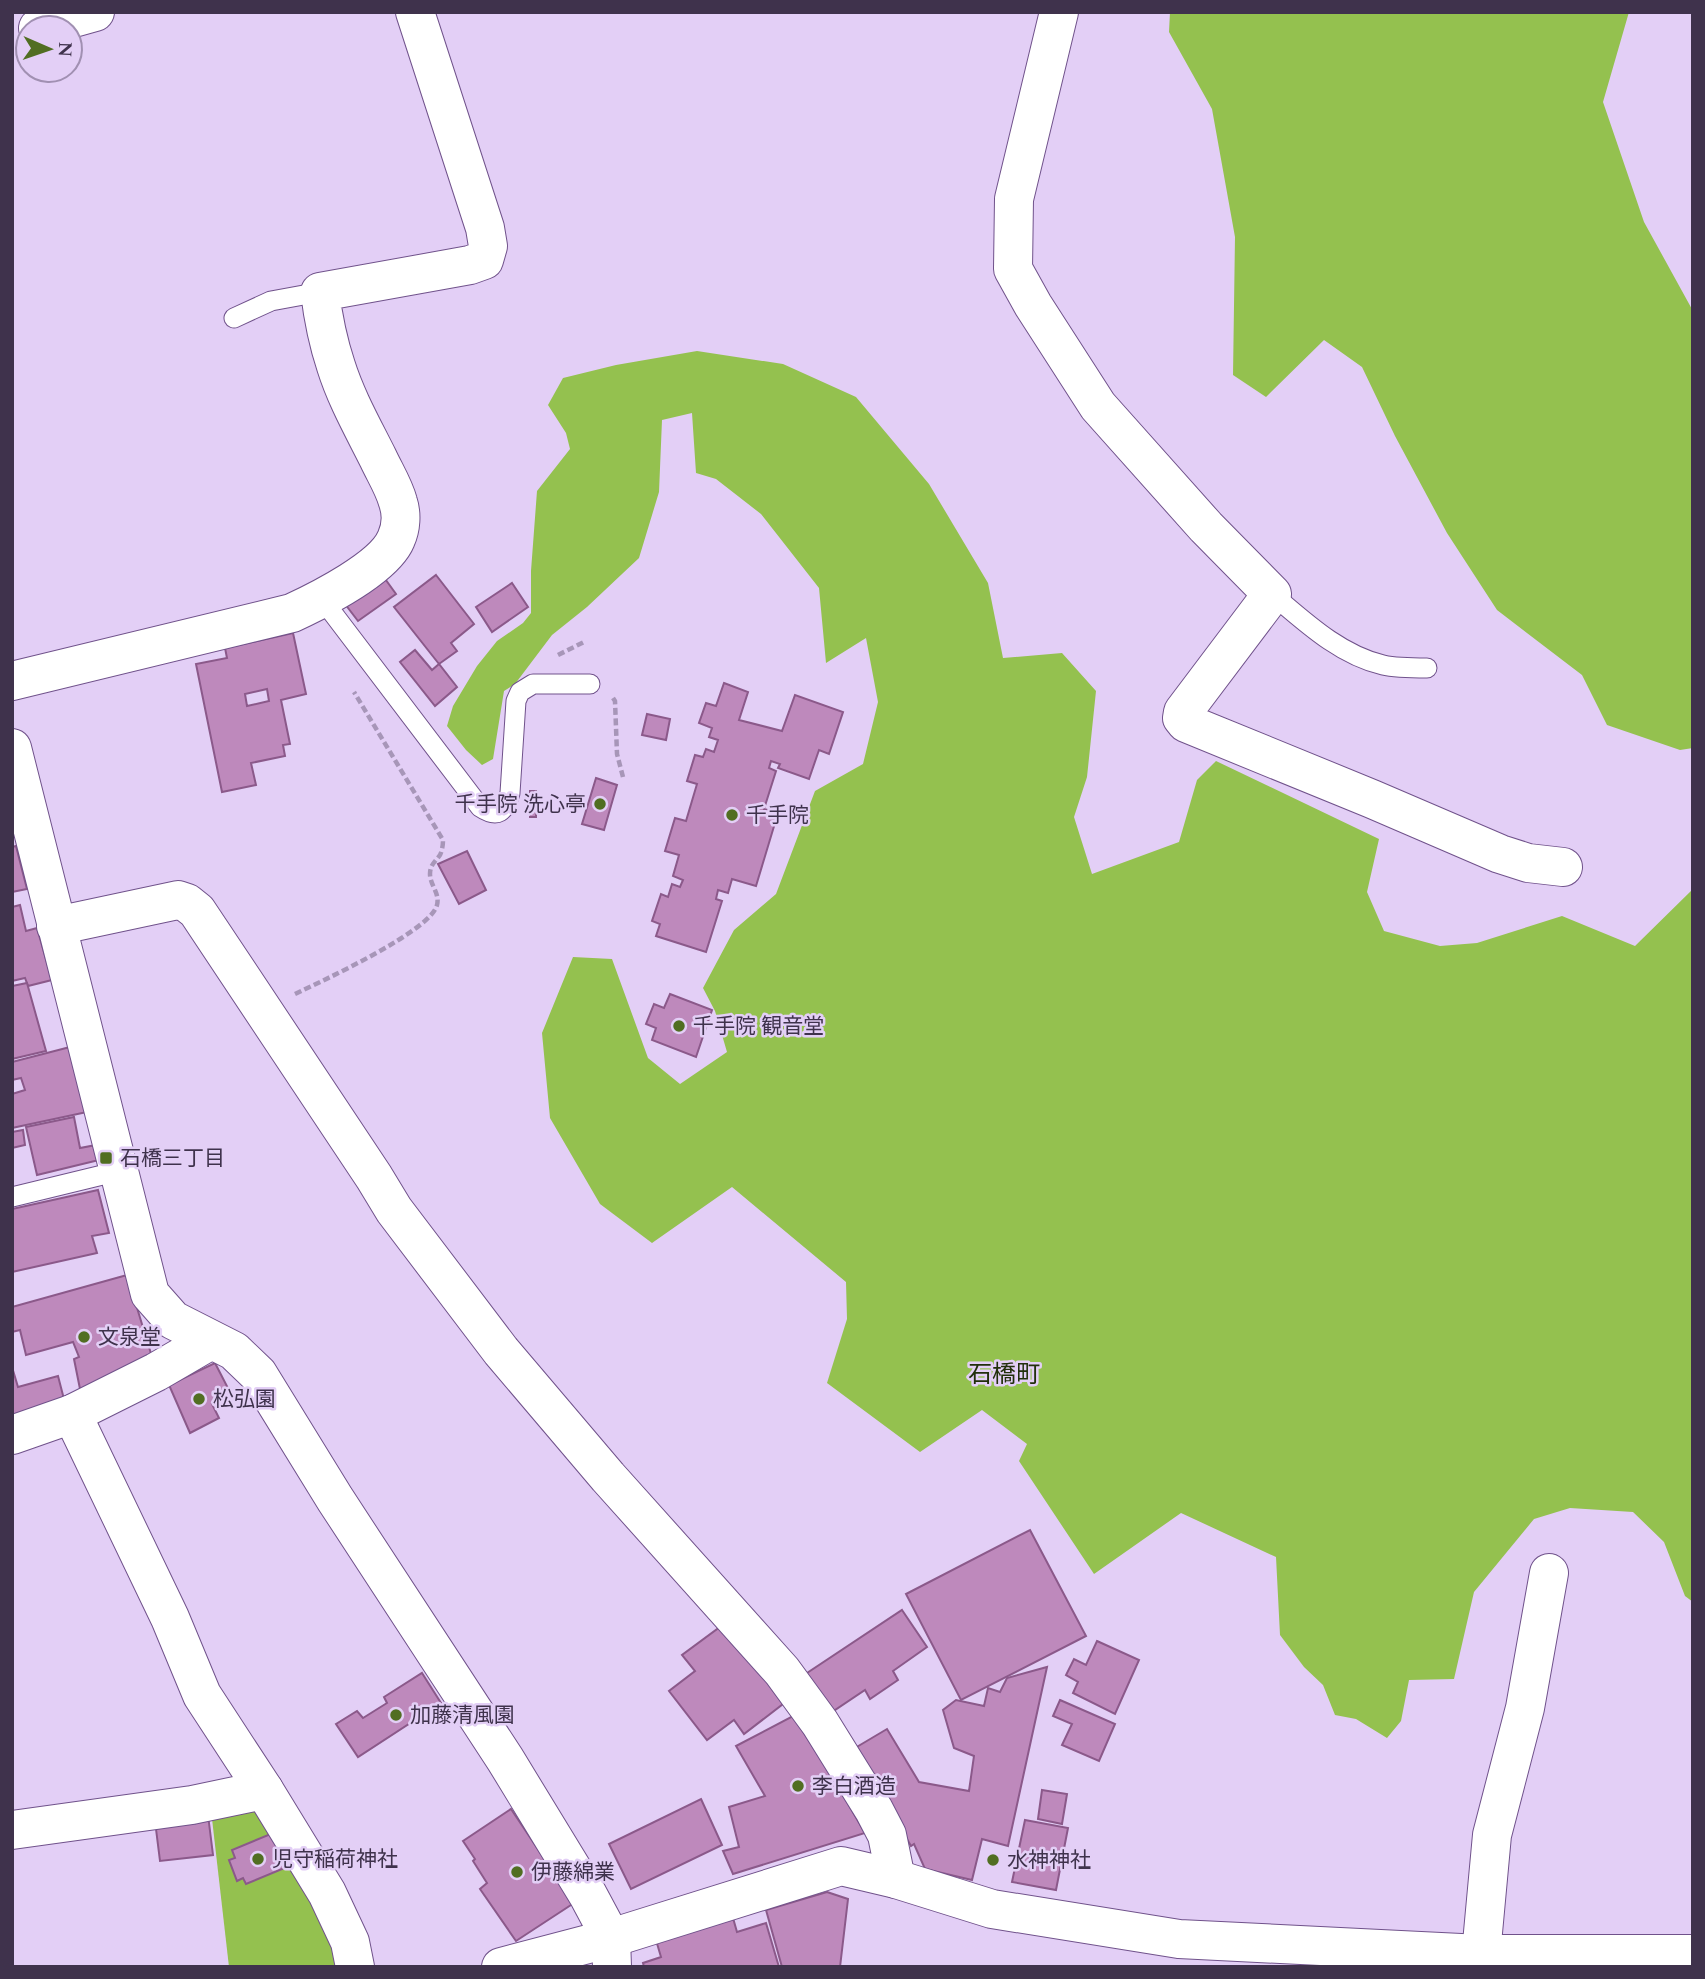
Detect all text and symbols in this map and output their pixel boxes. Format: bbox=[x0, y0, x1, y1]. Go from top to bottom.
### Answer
north arrow bbox=[14, 14, 84, 84]
text: N bbox=[50, 41, 79, 58]
place label: 千手院 洗心亭 bbox=[455, 789, 586, 821]
marker: 千手院 洗心亭 bbox=[592, 796, 608, 812]
place label: 千手院 bbox=[746, 800, 809, 832]
marker: 千手院 bbox=[724, 807, 740, 823]
place label: 千手院 観音堂 bbox=[693, 1011, 824, 1043]
marker: 千手院 観音堂 bbox=[671, 1018, 687, 1034]
place label: 石橋三丁目 bbox=[120, 1143, 225, 1175]
marker: 石橋三丁目 bbox=[98, 1150, 114, 1166]
place label: 文泉堂 bbox=[98, 1322, 161, 1354]
marker: 文泉堂 bbox=[76, 1329, 92, 1345]
district label: 石橋町 bbox=[968, 1357, 1040, 1393]
place label: 松弘園 bbox=[213, 1384, 276, 1416]
marker: 松弘園 bbox=[191, 1391, 207, 1407]
place label: 加藤清風園 bbox=[410, 1700, 515, 1732]
marker: 加藤清風園 bbox=[388, 1707, 404, 1723]
place label: 李白酒造 bbox=[812, 1771, 896, 1803]
marker: 李白酒造 bbox=[790, 1778, 806, 1794]
place label: 児守稲荷神社 bbox=[272, 1844, 398, 1876]
place label: 水神神社 bbox=[1007, 1845, 1091, 1877]
marker: 児守稲荷神社 bbox=[250, 1851, 266, 1867]
marker: 水神神社 bbox=[985, 1852, 1001, 1868]
place label: 伊藤綿業 bbox=[531, 1857, 615, 1889]
marker: 伊藤綿業 bbox=[509, 1864, 525, 1880]

